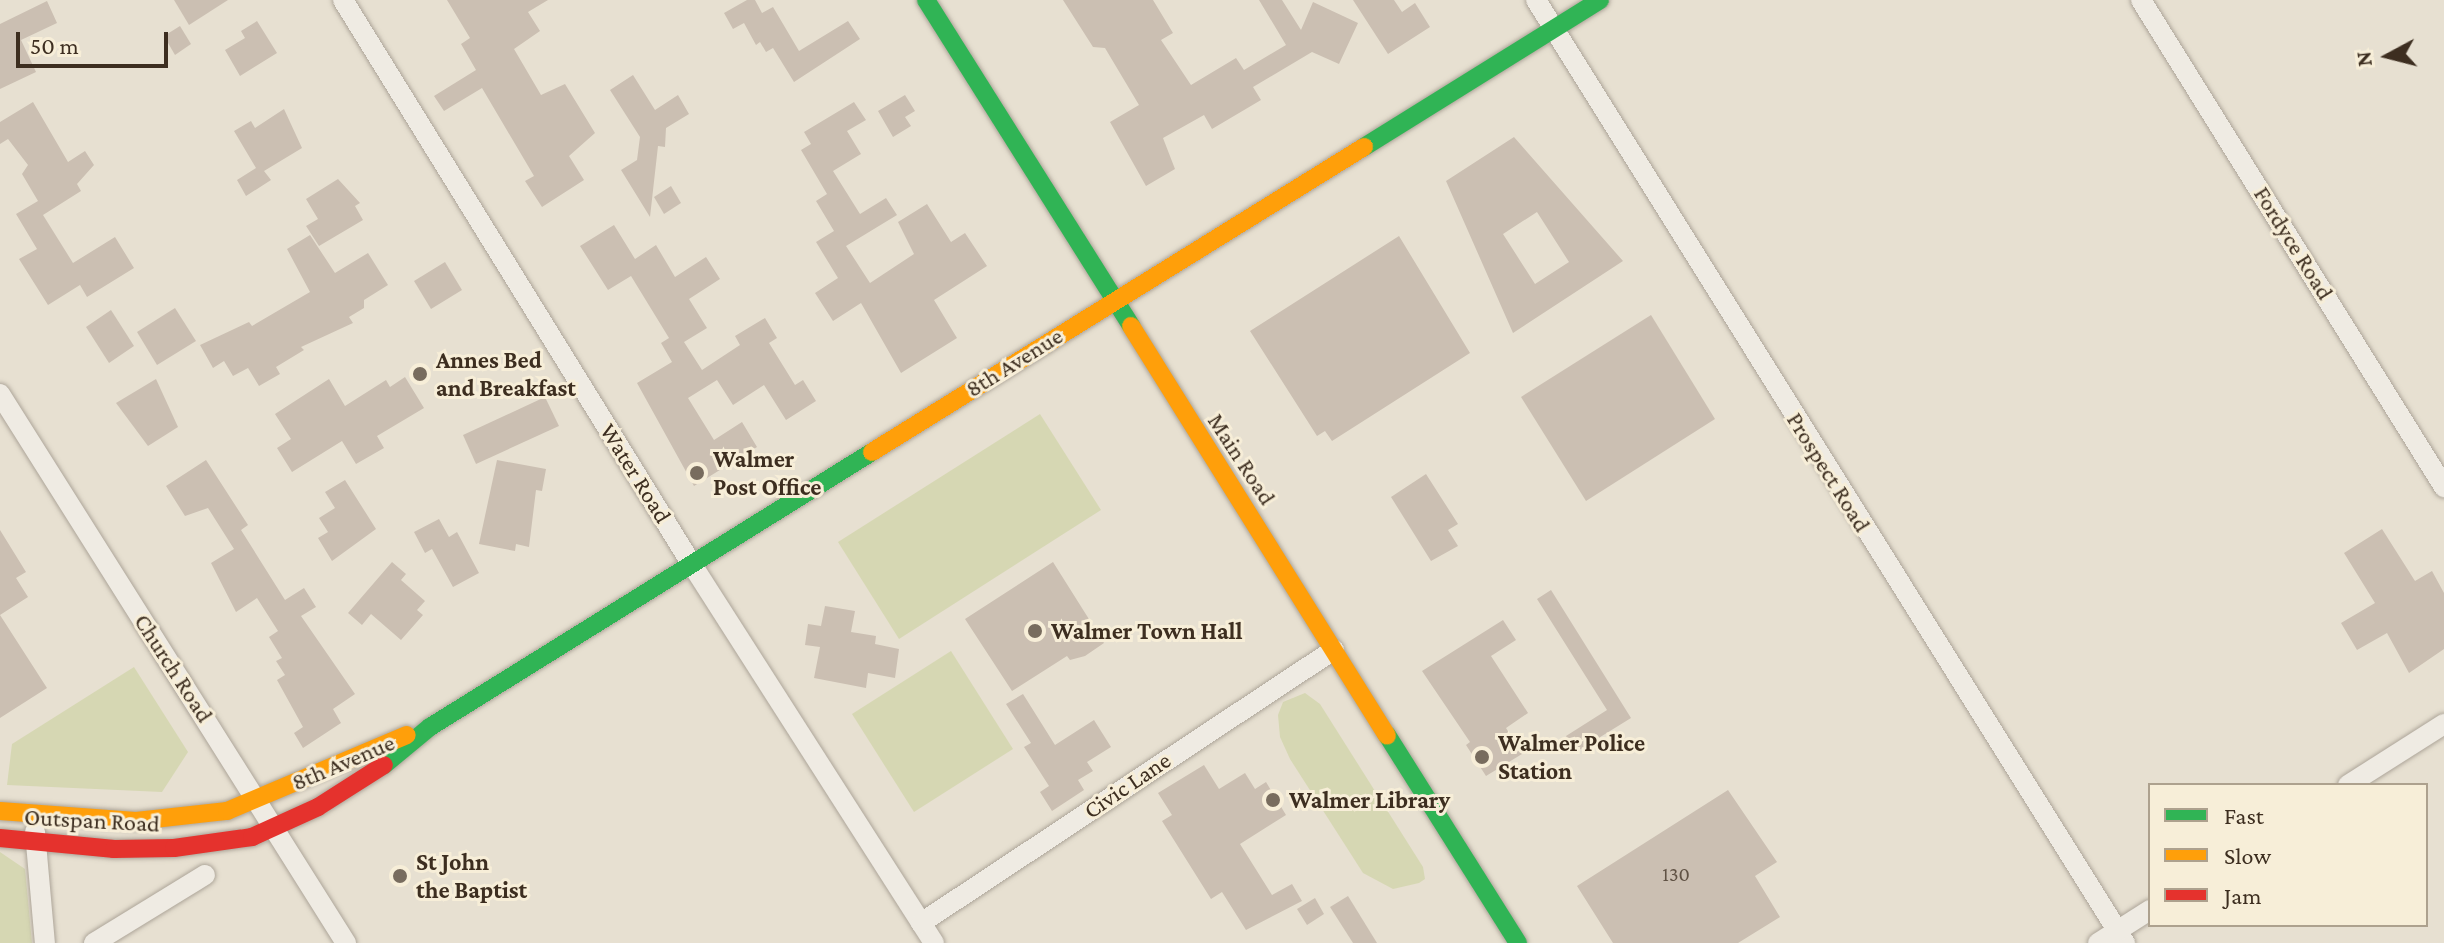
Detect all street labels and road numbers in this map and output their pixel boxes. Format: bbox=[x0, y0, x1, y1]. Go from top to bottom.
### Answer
street label: Fordyce Road bbox=[2248, 181, 2340, 305]
street label: 8th Avenue bbox=[960, 321, 1068, 403]
street label: Prospect Road bbox=[1781, 407, 1877, 537]
street label: Main Road bbox=[1202, 408, 1282, 510]
street label: Water Road bbox=[594, 418, 678, 528]
street label: Church Road bbox=[128, 608, 220, 728]
street label: 8th Avenue bbox=[287, 727, 399, 797]
street label: Civic Lane bbox=[1078, 745, 1176, 825]
street label: Outspan Road bbox=[23, 802, 161, 838]

